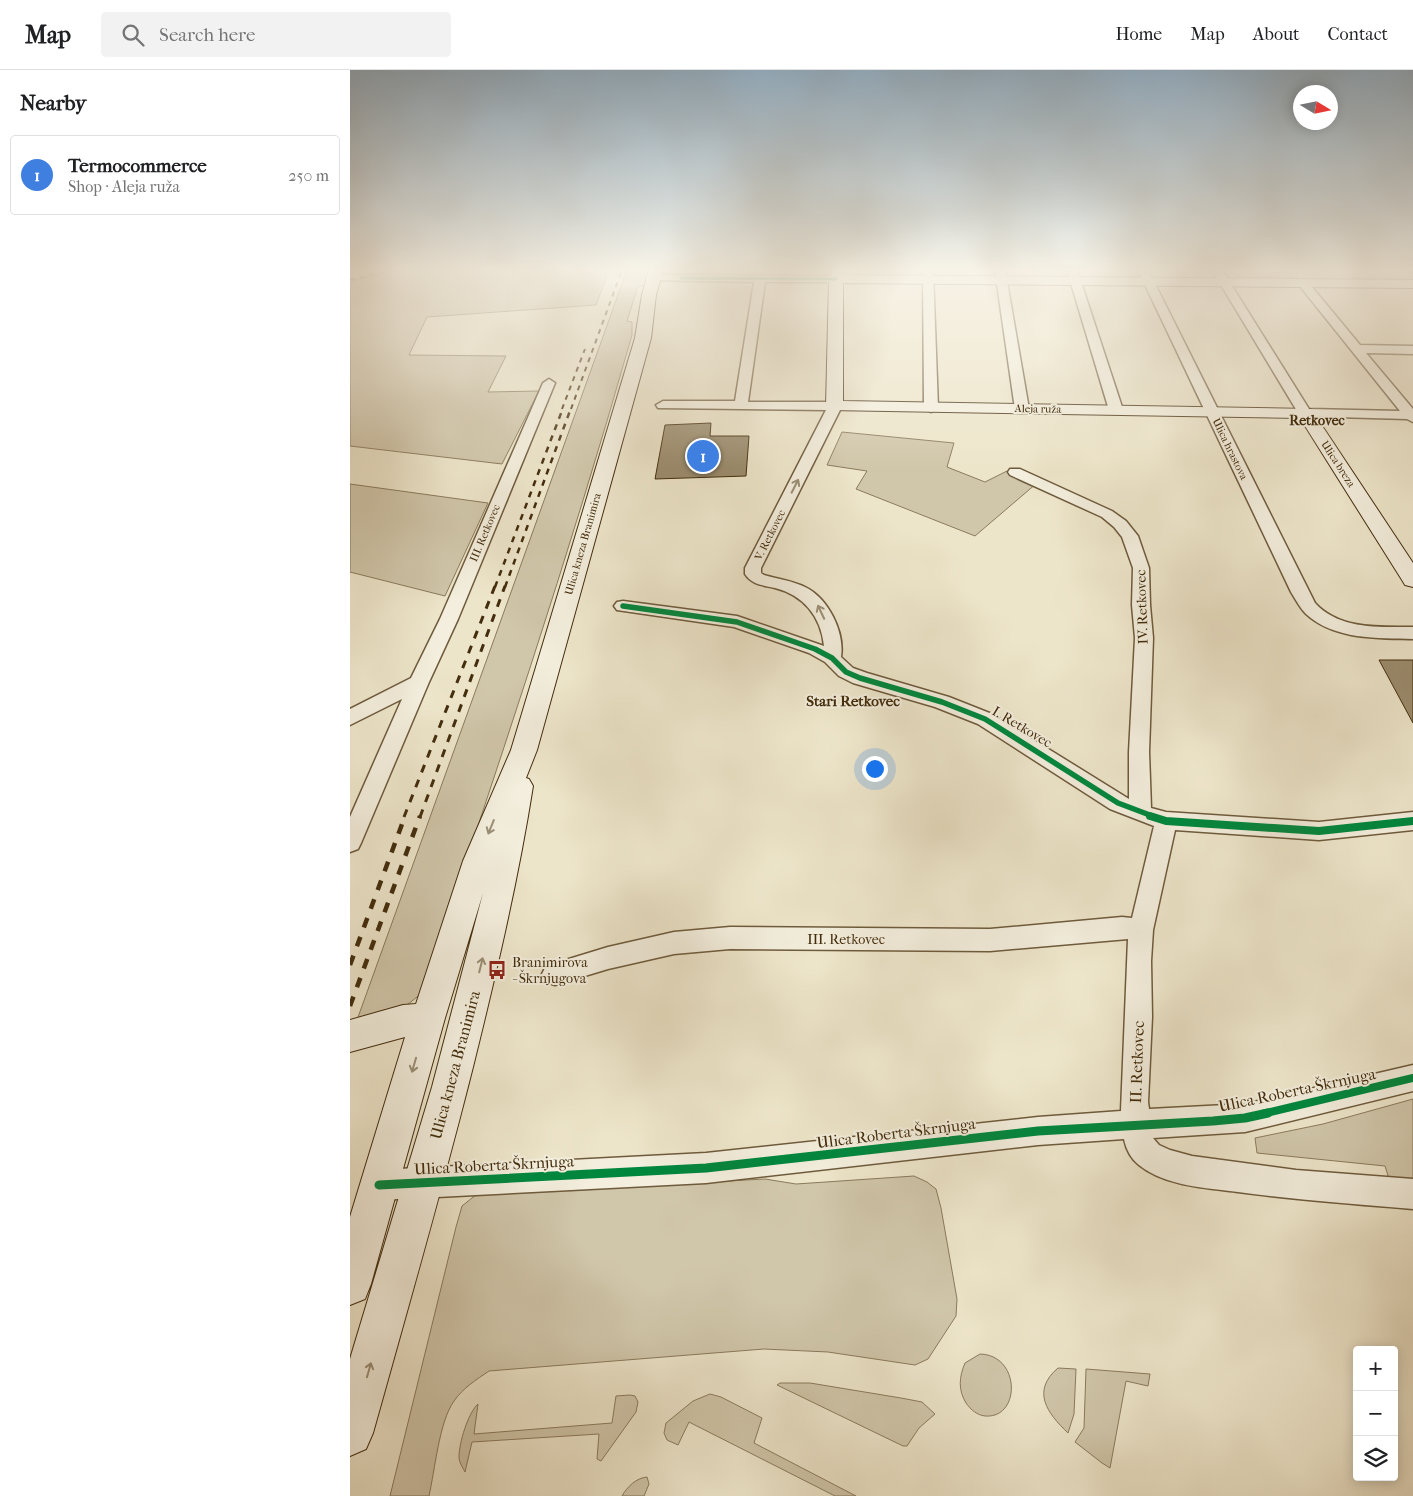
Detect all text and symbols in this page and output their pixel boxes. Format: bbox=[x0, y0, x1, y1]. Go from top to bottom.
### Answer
search box bbox=[101, 12, 451, 57]
text: Map bbox=[25, 21, 71, 49]
icon: search bbox=[119, 21, 147, 49]
text: Search here bbox=[159, 24, 255, 46]
text: Home bbox=[1115, 24, 1162, 45]
text: Map bbox=[1190, 24, 1225, 45]
text: About bbox=[1253, 24, 1299, 45]
text: Contact bbox=[1327, 24, 1388, 45]
north arrow bbox=[1293, 85, 1338, 130]
text: Nearby bbox=[20, 91, 86, 115]
text: Termocommerce bbox=[68, 155, 207, 177]
text: 1 bbox=[34, 166, 40, 185]
text: 250 m bbox=[288, 166, 329, 185]
text: Shop · Aleja ruža bbox=[68, 177, 180, 196]
street label: Aleja ruža bbox=[1014, 402, 1062, 416]
district label: Retkovec bbox=[1289, 412, 1346, 429]
street label: Ulica hrastova bbox=[1210, 416, 1251, 483]
pin: 1 bbox=[687, 437, 719, 475]
street label: Ulica breza bbox=[1318, 438, 1358, 490]
one-way arrow bbox=[791, 479, 800, 494]
street label: Ulica kneza Branimira bbox=[562, 491, 604, 597]
street label: III. Retkovec bbox=[467, 502, 503, 564]
street label: V. Retkovec bbox=[751, 508, 788, 563]
street label: IV. Retkovec bbox=[1132, 569, 1152, 645]
one-way arrow bbox=[816, 605, 826, 620]
district label: Stari Retkovec bbox=[806, 692, 900, 710]
street label: I. Retkovec bbox=[989, 703, 1055, 751]
your location bbox=[862, 756, 888, 782]
one-way arrow bbox=[485, 819, 495, 834]
street label: III. Retkovec bbox=[807, 931, 885, 948]
place label: Branimirova - Škrnjugova bbox=[512, 954, 588, 987]
one-way arrow bbox=[477, 958, 486, 974]
bus stop icon: Branimirova - Škrnjugova bbox=[486, 959, 508, 981]
street label: Ulica kneza Branimira bbox=[426, 988, 484, 1142]
street label: II. Retkovec bbox=[1126, 1020, 1148, 1104]
one-way arrow bbox=[409, 1056, 418, 1072]
street label: Ulica Roberta Škrnjuga bbox=[1216, 1063, 1378, 1116]
street label: Ulica Roberta Škrnjuga bbox=[815, 1113, 977, 1152]
street label: Ulica Roberta Škrnjuga bbox=[413, 1150, 575, 1179]
map controls bbox=[1353, 1346, 1398, 1481]
button: + bbox=[1353, 1346, 1398, 1391]
one-way arrow bbox=[364, 1362, 374, 1378]
button: − bbox=[1353, 1391, 1398, 1436]
button: layers bbox=[1353, 1436, 1398, 1481]

